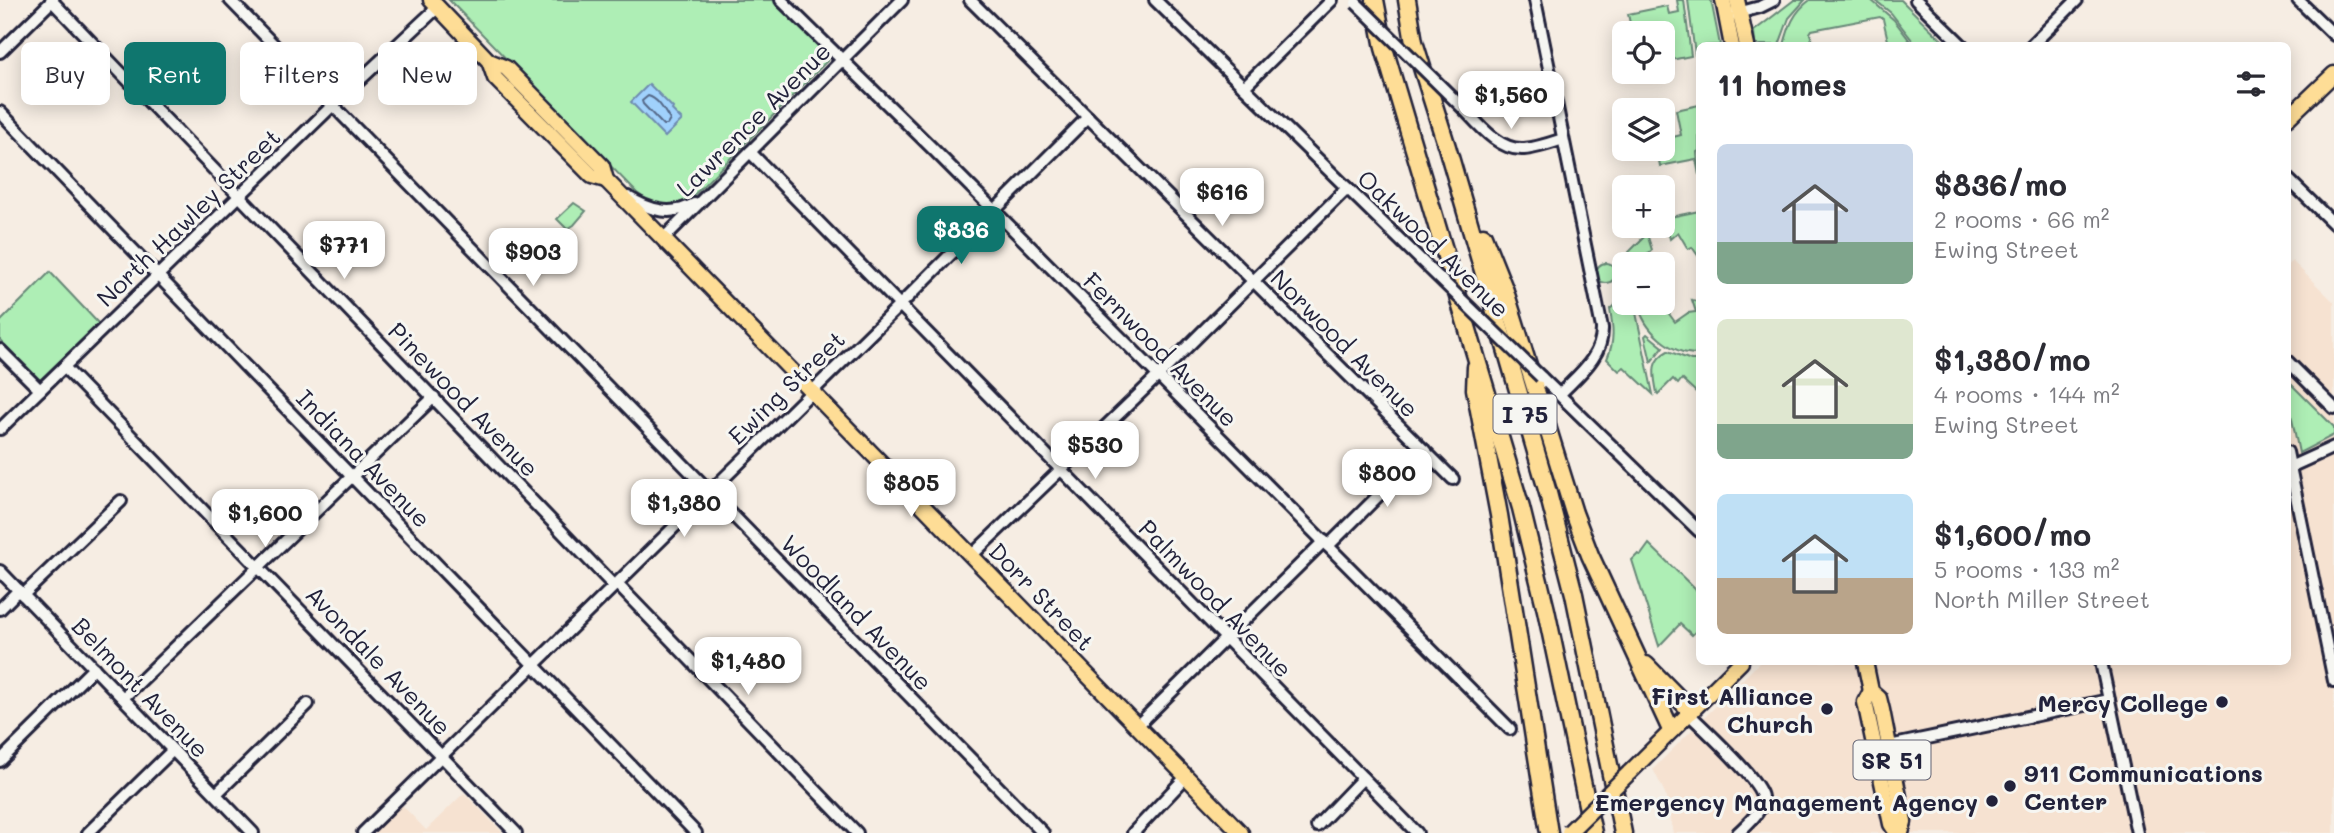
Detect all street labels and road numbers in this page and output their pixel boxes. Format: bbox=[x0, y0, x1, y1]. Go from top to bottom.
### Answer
street label: Lawrence Avenue bbox=[669, 35, 837, 203]
street label: North Hawley Street bbox=[89, 121, 287, 313]
street label: Oakwood Avenue bbox=[1351, 162, 1517, 324]
street label: Norwood Avenue bbox=[1264, 262, 1426, 424]
street label: Fernwood Avenue bbox=[1077, 265, 1245, 433]
street label: Pinewood Avenue bbox=[382, 315, 546, 483]
street label: Ewing Street bbox=[721, 323, 851, 451]
street label: Indiana Avenue bbox=[290, 382, 438, 534]
road number: I 75 bbox=[1494, 394, 1556, 434]
street label: Palmwood Avenue bbox=[1133, 512, 1299, 684]
street label: Woodland Avenue bbox=[775, 528, 939, 696]
street label: Dorr Street bbox=[983, 535, 1101, 657]
street label: Avondale Avenue bbox=[300, 579, 458, 741]
street label: Belmont Avenue bbox=[66, 610, 216, 764]
road number: SR 51 bbox=[1854, 740, 1930, 780]

